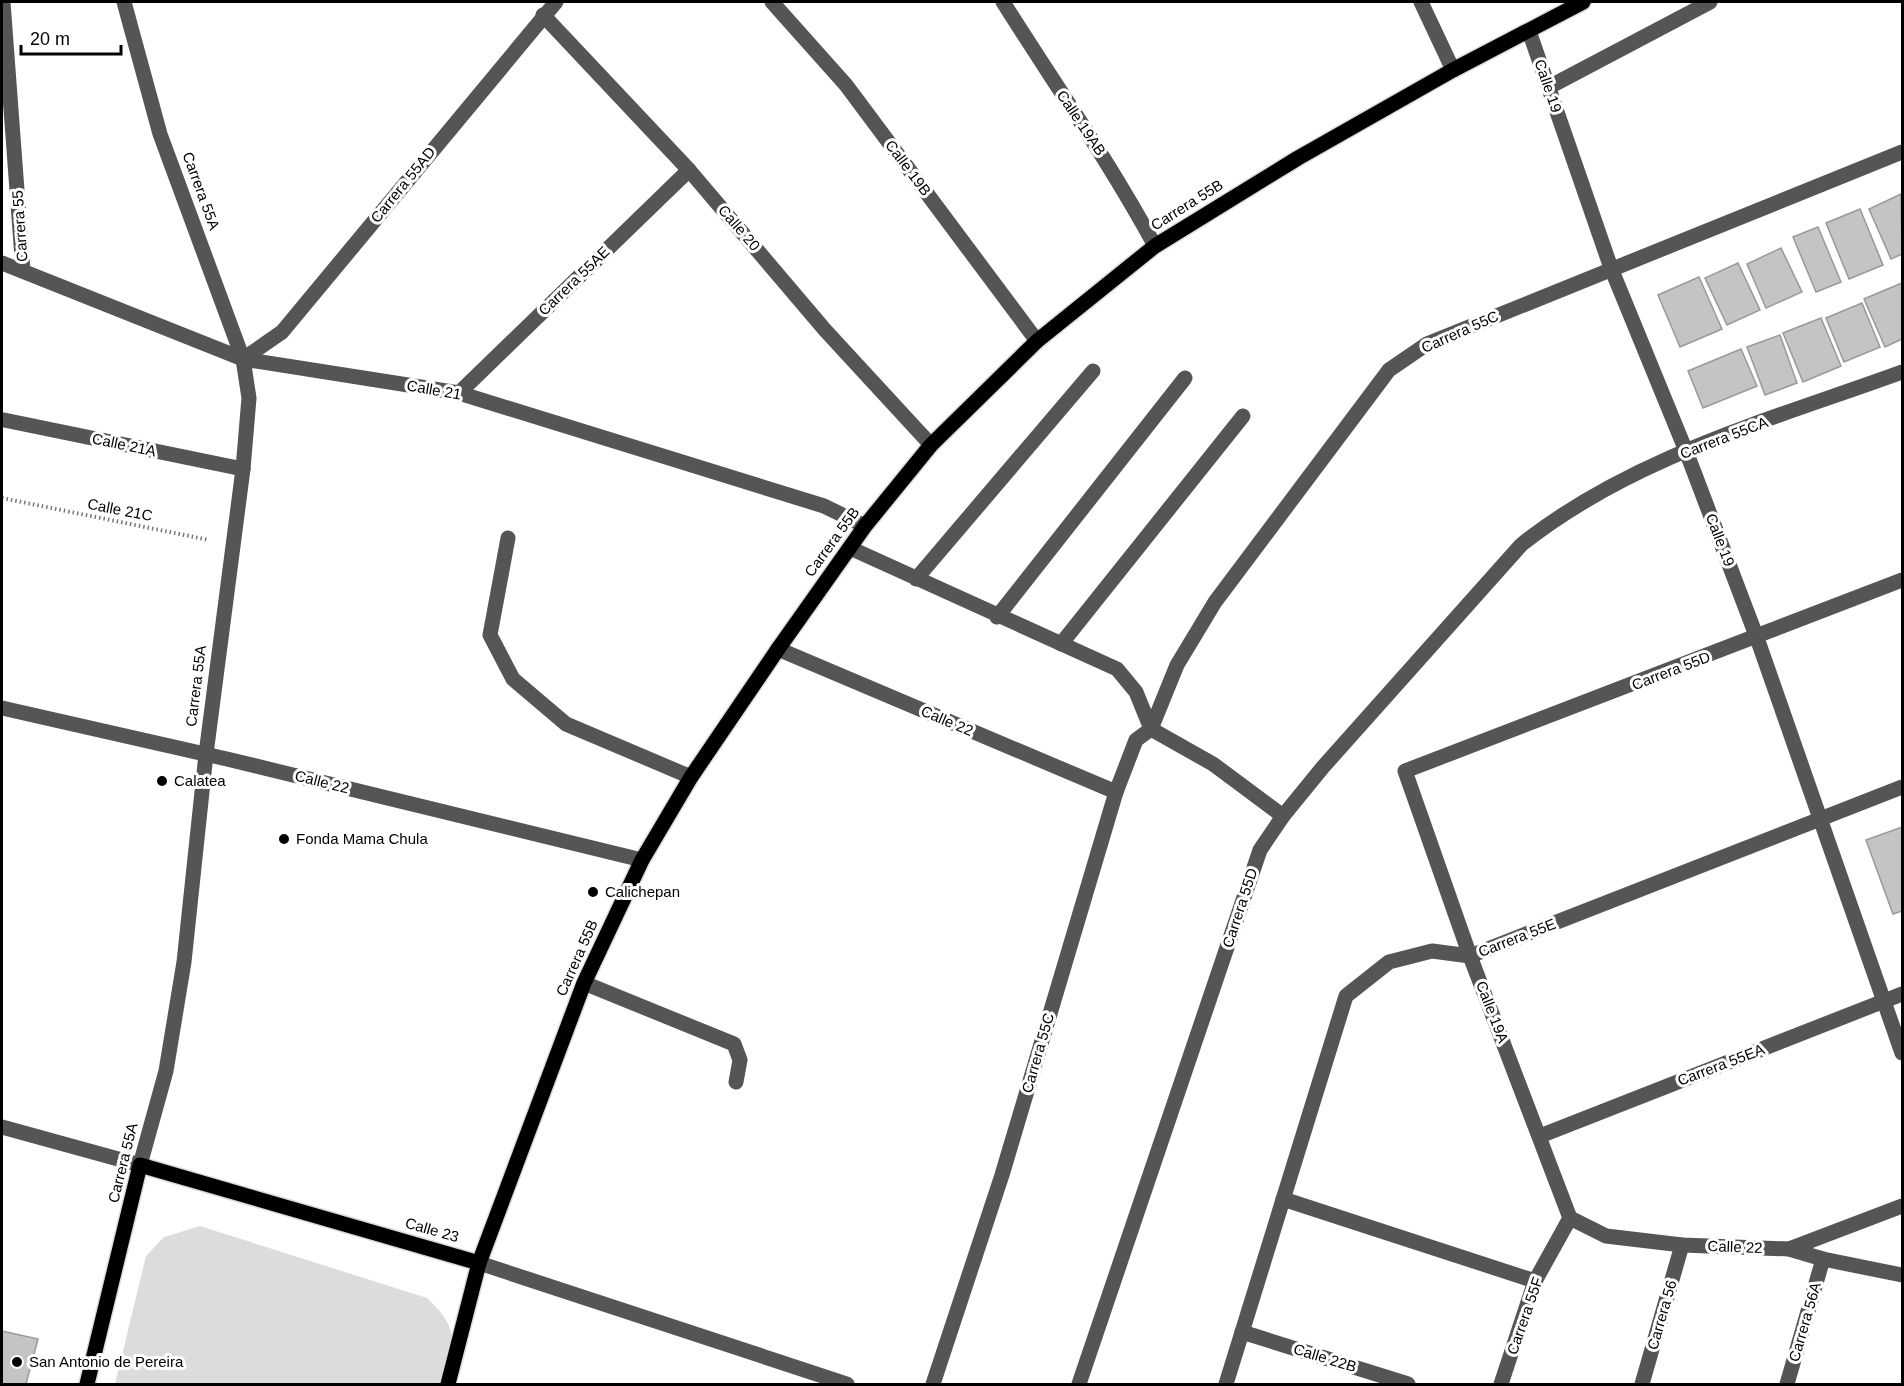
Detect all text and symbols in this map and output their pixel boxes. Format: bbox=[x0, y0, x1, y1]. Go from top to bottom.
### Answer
scale bar bbox=[21, 18, 122, 56]
text: 20 m bbox=[30, 29, 70, 49]
street label: Calle 19 bbox=[1531, 57, 1565, 115]
street label: Calle 19AB bbox=[1053, 87, 1109, 159]
street label: Calle 19B bbox=[882, 137, 935, 199]
street label: Carrera 55AD bbox=[367, 143, 438, 226]
street label: Carrera 55A bbox=[180, 150, 223, 232]
street label: Carrera 55B bbox=[1148, 176, 1226, 233]
street label: Carrera 55 bbox=[9, 190, 30, 262]
street label: Calle 20 bbox=[715, 201, 764, 254]
street label: Carrera 55AE bbox=[535, 243, 613, 319]
street label: Carrera 55C bbox=[1419, 307, 1501, 356]
street label: Calle 21 bbox=[406, 376, 463, 403]
street label: Carrera 55CA bbox=[1678, 413, 1770, 462]
street label: Calle 21A bbox=[91, 429, 158, 460]
street label: Calle 21C bbox=[86, 495, 154, 524]
street label: Carrera 55B bbox=[801, 504, 862, 580]
street label: Calle 19 bbox=[1703, 511, 1738, 569]
street label: Carrera 55A bbox=[182, 644, 209, 728]
street label: Carrera 55D bbox=[1629, 648, 1713, 693]
street label: Calle 22 bbox=[919, 702, 976, 739]
street label: Calle 22 bbox=[293, 767, 351, 796]
place label: Calatea bbox=[174, 772, 226, 789]
marker: Calatea bbox=[155, 774, 169, 788]
place label: Fonda Mama Chula bbox=[296, 830, 428, 847]
marker: Fonda Mama Chula bbox=[277, 832, 291, 846]
street label: Carrera 55D bbox=[1219, 866, 1260, 950]
place label: Calichepan bbox=[605, 883, 680, 900]
marker: Calichepan bbox=[586, 885, 600, 899]
street label: Carrera 55E bbox=[1476, 915, 1558, 960]
street label: Carrera 55B bbox=[552, 917, 601, 999]
street label: Calle 19A bbox=[1473, 978, 1512, 1045]
street label: Carrera 55C bbox=[1018, 1011, 1057, 1095]
street label: Carrera 55EA bbox=[1675, 1040, 1767, 1089]
street label: Carrera 55A bbox=[104, 1121, 141, 1205]
street label: Calle 23 bbox=[403, 1214, 461, 1245]
street label: Calle 22 bbox=[1707, 1237, 1763, 1256]
street label: Carrera 55F bbox=[1503, 1275, 1546, 1357]
street label: Carrera 56 bbox=[1643, 1278, 1680, 1352]
street label: Carrera 56A bbox=[1785, 1280, 1824, 1363]
street label: Calle 22B bbox=[1292, 1340, 1359, 1375]
place label: San Antonio de Pereira bbox=[29, 1353, 184, 1370]
marker: San Antonio de Pereira bbox=[10, 1355, 24, 1369]

